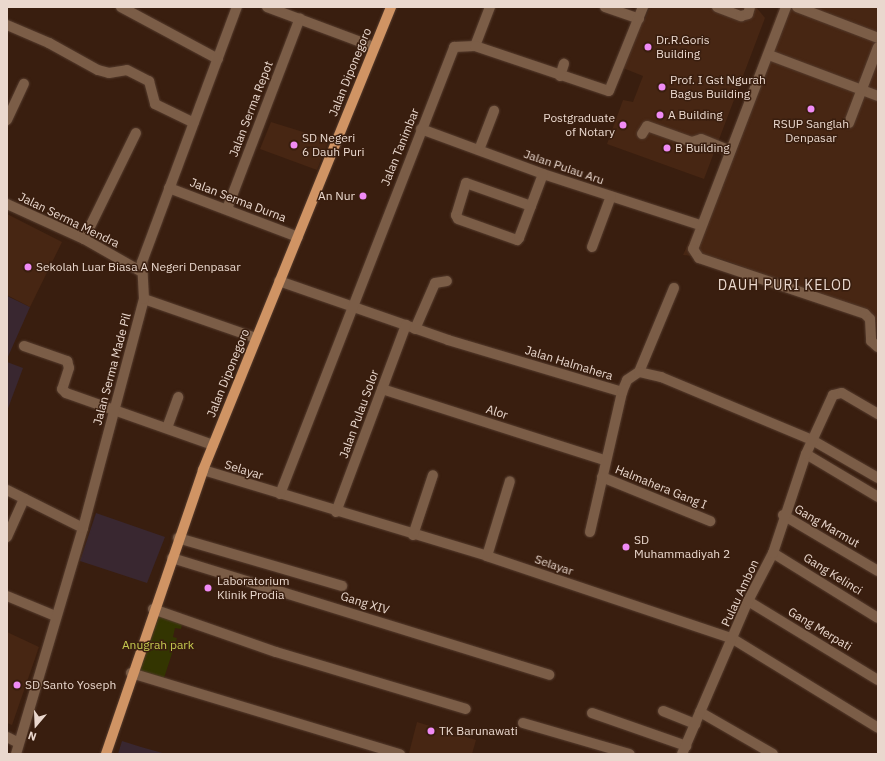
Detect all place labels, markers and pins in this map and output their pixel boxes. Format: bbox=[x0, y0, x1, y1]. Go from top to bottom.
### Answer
place label: Dr.R.Goris Building bbox=[656, 33, 710, 61]
marker: Dr.R.Goris Building bbox=[643, 42, 653, 52]
place label: Prof. I Gst Ngurah Bagus Building bbox=[670, 73, 766, 101]
marker: Prof. I Gst Ngurah Bagus Building bbox=[657, 82, 667, 92]
marker: RSUP Sanglah Denpasar bbox=[805, 103, 817, 115]
place label: A Building bbox=[668, 108, 723, 122]
marker: A Building bbox=[655, 110, 665, 120]
place label: Postgraduate of Notary bbox=[543, 111, 615, 139]
place label: RSUP Sanglah Denpasar bbox=[773, 117, 849, 145]
marker: Postgraduate of Notary bbox=[618, 120, 628, 130]
place label: SD Negeri 6 Dauh Puri bbox=[302, 131, 364, 159]
marker: SD Negeri 6 Dauh Puri bbox=[289, 140, 299, 150]
place label: B Building bbox=[675, 141, 730, 155]
marker: B Building bbox=[662, 143, 672, 153]
place label: An Nur bbox=[318, 189, 355, 203]
marker: An Nur bbox=[358, 191, 368, 201]
place label: Sekolah Luar Biasa A Negeri Denpasar bbox=[36, 260, 241, 274]
marker: Sekolah Luar Biasa A Negeri Denpasar bbox=[23, 262, 33, 272]
place label: SD Muhammadiyah 2 bbox=[634, 533, 730, 561]
marker: SD Muhammadiyah 2 bbox=[621, 542, 631, 552]
place label: Laboratorium Klinik Prodia bbox=[217, 574, 289, 602]
marker: Laboratorium Klinik Prodia bbox=[202, 582, 214, 594]
place label: SD Santo Yoseph bbox=[25, 678, 116, 692]
marker: SD Santo Yoseph bbox=[12, 680, 22, 690]
place label: TK Barunawati bbox=[439, 724, 518, 738]
marker: TK Barunawati bbox=[426, 726, 436, 736]

